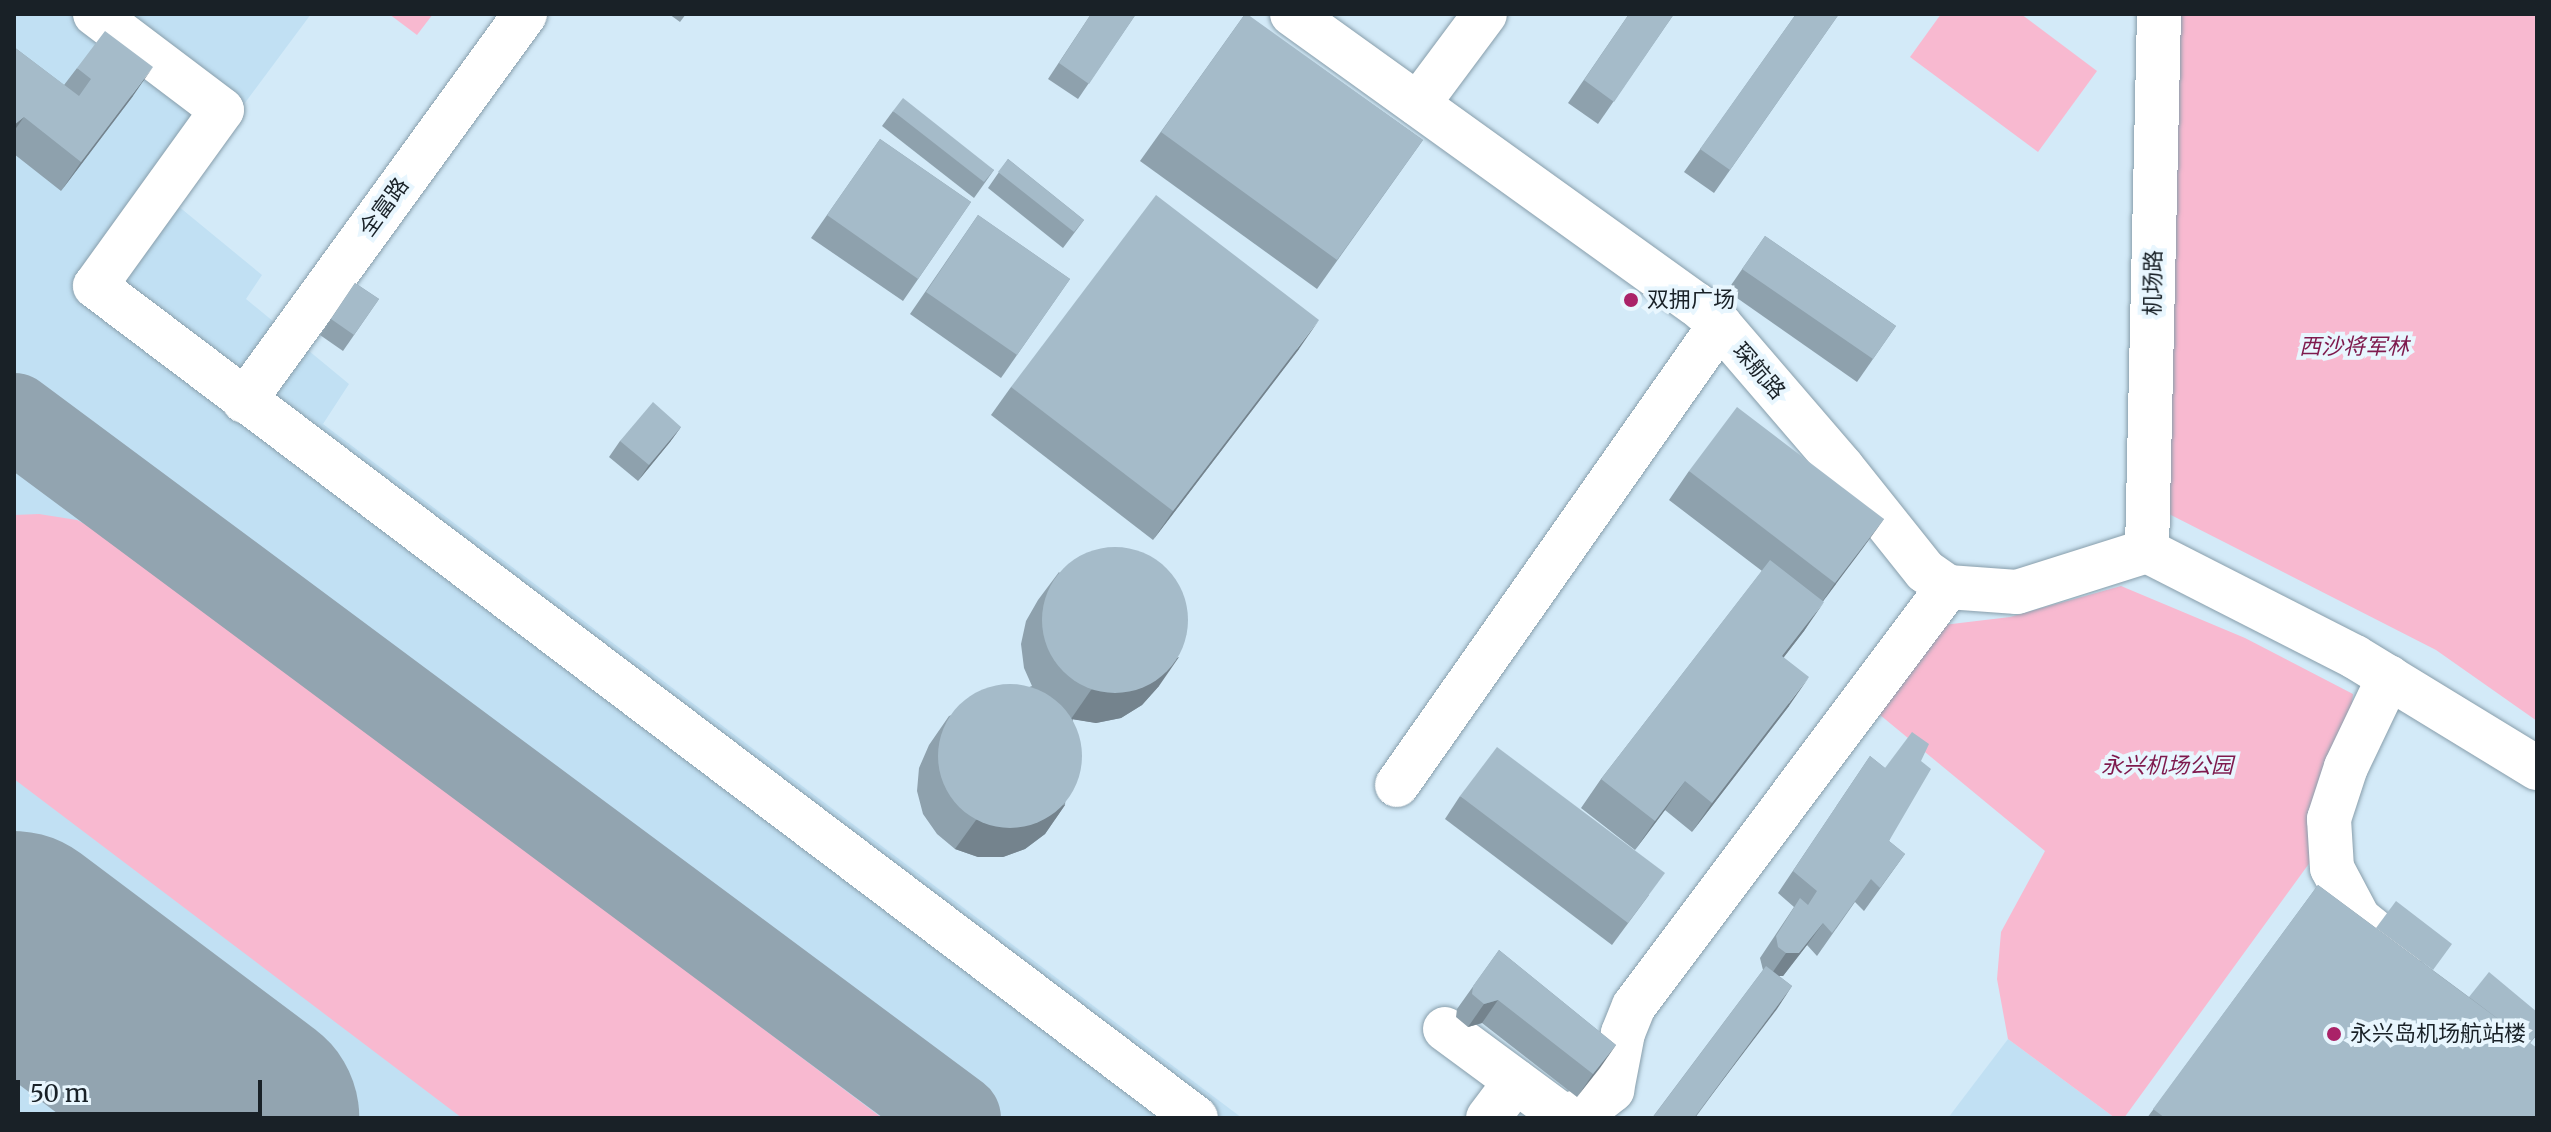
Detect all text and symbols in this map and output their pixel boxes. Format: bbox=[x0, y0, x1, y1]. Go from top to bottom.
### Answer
street label: 全富路 bbox=[354, 173, 414, 241]
street label: 机场路 bbox=[2139, 250, 2167, 316]
place label: 双拥广场 bbox=[1647, 287, 1735, 313]
marker: 双拥广场 bbox=[1622, 291, 1640, 309]
park label: 西沙将军林 bbox=[2299, 334, 2409, 360]
street label: 琛航路 bbox=[1727, 337, 1791, 405]
park label: 永兴机场公园 bbox=[2101, 753, 2233, 779]
place label: 永兴岛机场航站楼 bbox=[2350, 1021, 2526, 1047]
marker: 永兴岛机场航站楼 bbox=[2325, 1025, 2343, 1043]
scale bar bbox=[20, 1064, 266, 1114]
text: 50 m bbox=[30, 1078, 89, 1109]

